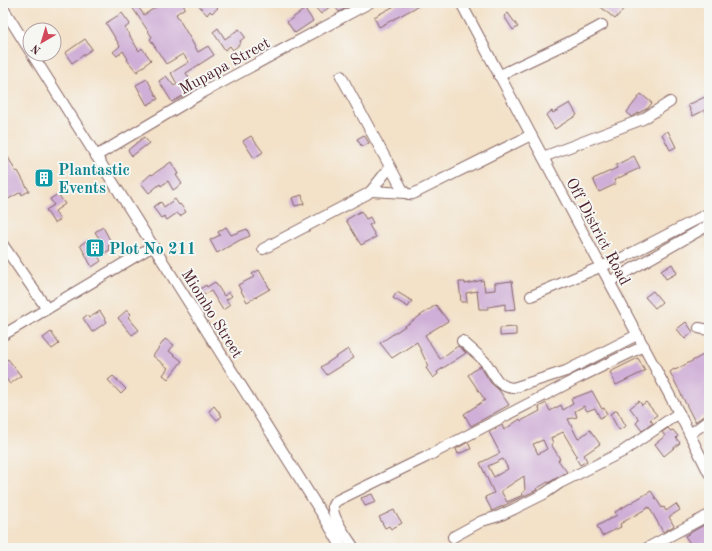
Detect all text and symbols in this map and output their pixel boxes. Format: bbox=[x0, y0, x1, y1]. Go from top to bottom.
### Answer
north arrow bbox=[22, 22, 62, 62]
street label: Mupapa Street bbox=[177, 35, 273, 98]
text: N bbox=[30, 41, 43, 56]
place label: Plantastic Events bbox=[58, 163, 130, 197]
building icon: Plantastic Events bbox=[33, 167, 55, 189]
street label: Off District Road bbox=[562, 176, 632, 288]
building icon: Plot No 211 bbox=[84, 237, 106, 259]
place label: Plot No 211 bbox=[109, 242, 196, 258]
street label: Miombo Street bbox=[178, 267, 245, 362]

